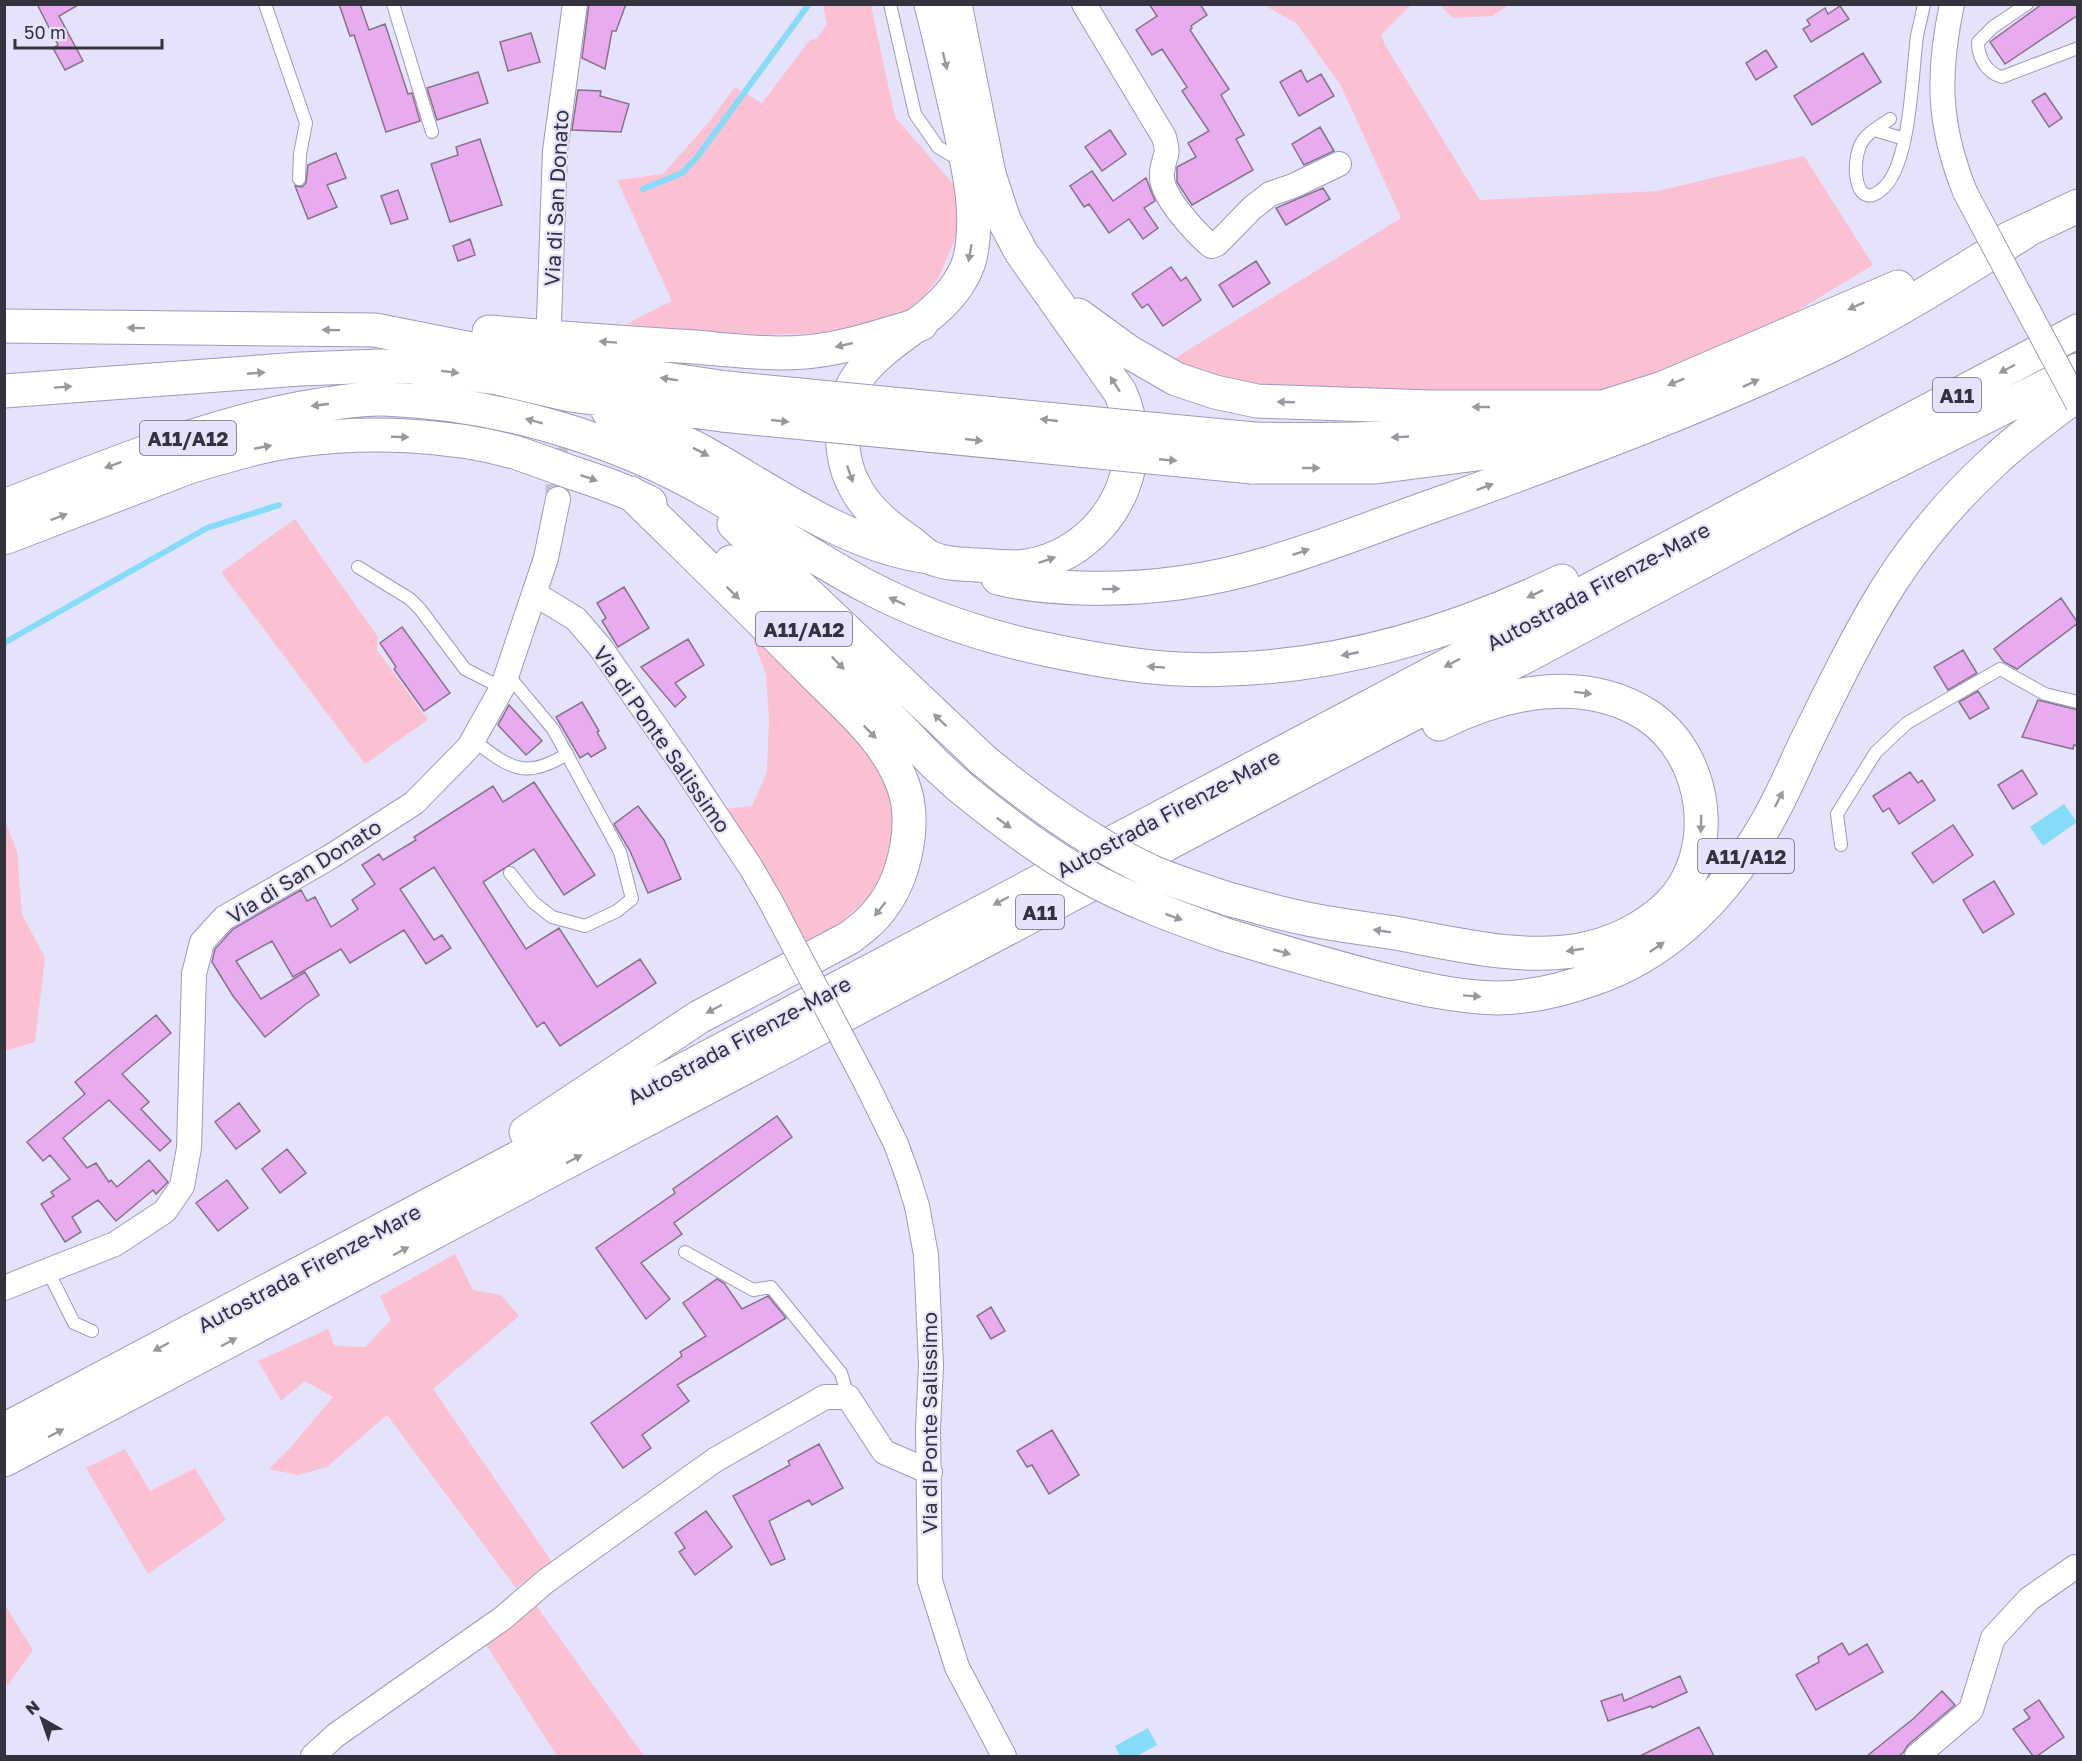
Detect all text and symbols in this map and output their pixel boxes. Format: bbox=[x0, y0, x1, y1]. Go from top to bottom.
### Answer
scale bar bbox=[15, 12, 162, 50]
text: 50 m bbox=[24, 21, 66, 43]
one-way arrow bbox=[941, 52, 951, 70]
street label: Via di San Donato bbox=[538, 109, 574, 287]
one-way arrow bbox=[965, 244, 974, 263]
one-way arrow bbox=[1846, 301, 1864, 311]
one-way arrow bbox=[127, 323, 146, 333]
one-way arrow bbox=[322, 325, 341, 335]
one-way arrow bbox=[599, 337, 618, 346]
one-way arrow bbox=[835, 341, 854, 351]
one-way arrow bbox=[1999, 364, 2016, 374]
one-way arrow bbox=[246, 368, 265, 378]
one-way arrow bbox=[441, 368, 460, 377]
one-way arrow bbox=[659, 375, 678, 384]
one-way arrow bbox=[1110, 376, 1121, 393]
one-way arrow bbox=[1667, 377, 1685, 387]
one-way arrow bbox=[1743, 378, 1760, 387]
road number: A11 bbox=[1933, 378, 1981, 412]
one-way arrow bbox=[53, 382, 72, 392]
one-way arrow bbox=[1277, 397, 1296, 406]
one-way arrow bbox=[311, 401, 330, 410]
one-way arrow bbox=[1472, 402, 1491, 412]
one-way arrow bbox=[1039, 415, 1058, 425]
one-way arrow bbox=[525, 416, 543, 426]
one-way arrow bbox=[771, 416, 790, 426]
road number: A11/A12 bbox=[140, 421, 236, 455]
one-way arrow bbox=[390, 432, 409, 441]
one-way arrow bbox=[1391, 433, 1410, 442]
one-way arrow bbox=[965, 435, 984, 445]
one-way arrow bbox=[254, 442, 273, 451]
one-way arrow bbox=[692, 447, 709, 457]
one-way arrow bbox=[1159, 455, 1178, 465]
one-way arrow bbox=[104, 461, 122, 470]
one-way arrow bbox=[1301, 463, 1320, 473]
one-way arrow bbox=[845, 465, 855, 483]
one-way arrow bbox=[580, 474, 598, 484]
one-way arrow bbox=[1476, 481, 1494, 491]
one-way arrow bbox=[50, 512, 68, 521]
street label: Autostrada Firenze-Mare bbox=[1482, 516, 1714, 656]
one-way arrow bbox=[1293, 547, 1311, 556]
one-way arrow bbox=[1038, 554, 1056, 564]
one-way arrow bbox=[1101, 584, 1120, 593]
one-way arrow bbox=[726, 585, 740, 599]
one-way arrow bbox=[1525, 589, 1543, 599]
one-way arrow bbox=[889, 596, 906, 605]
road number: A11/A12 bbox=[756, 612, 852, 646]
street label: Via di Ponte Salissimo bbox=[588, 641, 736, 837]
one-way arrow bbox=[1340, 650, 1359, 659]
one-way arrow bbox=[830, 655, 844, 669]
one-way arrow bbox=[1443, 658, 1460, 668]
one-way arrow bbox=[1146, 663, 1165, 672]
one-way arrow bbox=[1574, 689, 1593, 698]
one-way arrow bbox=[933, 713, 948, 727]
one-way arrow bbox=[863, 724, 877, 739]
street label: Autostrada Firenze-Mare bbox=[1052, 743, 1284, 883]
one-way arrow bbox=[1774, 790, 1784, 807]
street label: Via di San Donato bbox=[222, 813, 386, 929]
one-way arrow bbox=[1696, 815, 1706, 834]
one-way arrow bbox=[996, 817, 1012, 829]
road number: A11/A12 bbox=[1698, 839, 1794, 873]
road number: A11 bbox=[1016, 895, 1064, 929]
one-way arrow bbox=[992, 897, 1009, 906]
one-way arrow bbox=[874, 902, 886, 917]
one-way arrow bbox=[1166, 912, 1184, 922]
one-way arrow bbox=[1372, 927, 1391, 936]
one-way arrow bbox=[1648, 941, 1664, 953]
one-way arrow bbox=[1566, 946, 1585, 955]
one-way arrow bbox=[1274, 948, 1292, 957]
street label: Autostrada Firenze-Mare bbox=[623, 970, 855, 1110]
one-way arrow bbox=[1462, 991, 1481, 1001]
one-way arrow bbox=[705, 1004, 722, 1014]
one-way arrow bbox=[565, 1154, 582, 1164]
street label: Autostrada Firenze-Mare bbox=[193, 1198, 425, 1338]
one-way arrow bbox=[393, 1246, 410, 1256]
street label: Via di Ponte Salissimo bbox=[916, 1312, 942, 1534]
one-way arrow bbox=[221, 1337, 238, 1347]
one-way arrow bbox=[152, 1342, 169, 1352]
one-way arrow bbox=[48, 1428, 65, 1437]
north arrow bbox=[12, 1689, 72, 1749]
text: N bbox=[21, 1696, 43, 1719]

